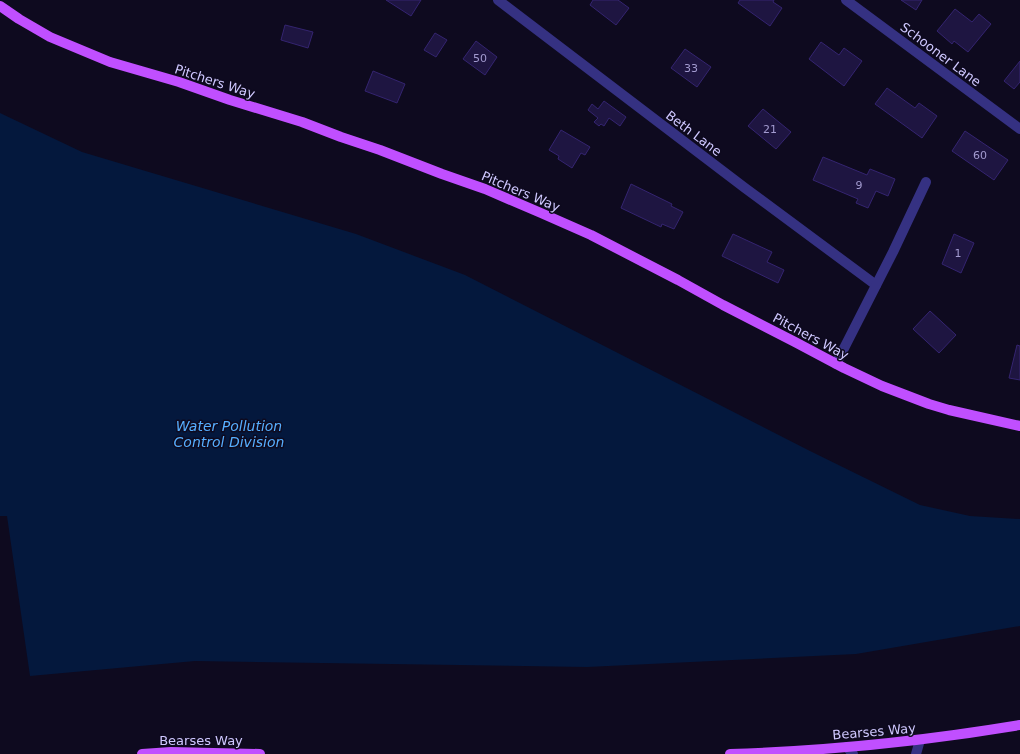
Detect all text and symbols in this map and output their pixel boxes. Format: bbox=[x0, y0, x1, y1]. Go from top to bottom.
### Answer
street label: Schooner Lane bbox=[898, 19, 984, 89]
house number: 50 bbox=[473, 52, 487, 65]
street label: Pitchers Way bbox=[173, 61, 257, 102]
house number: 33 bbox=[684, 62, 698, 75]
street label: Beth Lane bbox=[663, 108, 725, 159]
house number: 21 bbox=[763, 123, 777, 136]
house number: 60 bbox=[973, 149, 987, 162]
street label: Pitchers Way bbox=[479, 168, 562, 215]
house number: 9 bbox=[856, 179, 863, 192]
house number: 1 bbox=[955, 247, 962, 260]
street label: Pitchers Way bbox=[770, 310, 851, 363]
water label: Water Pollution Control Division bbox=[174, 418, 284, 450]
street label: Bearses Way bbox=[832, 720, 917, 743]
street label: Bearses Way bbox=[159, 733, 243, 748]

